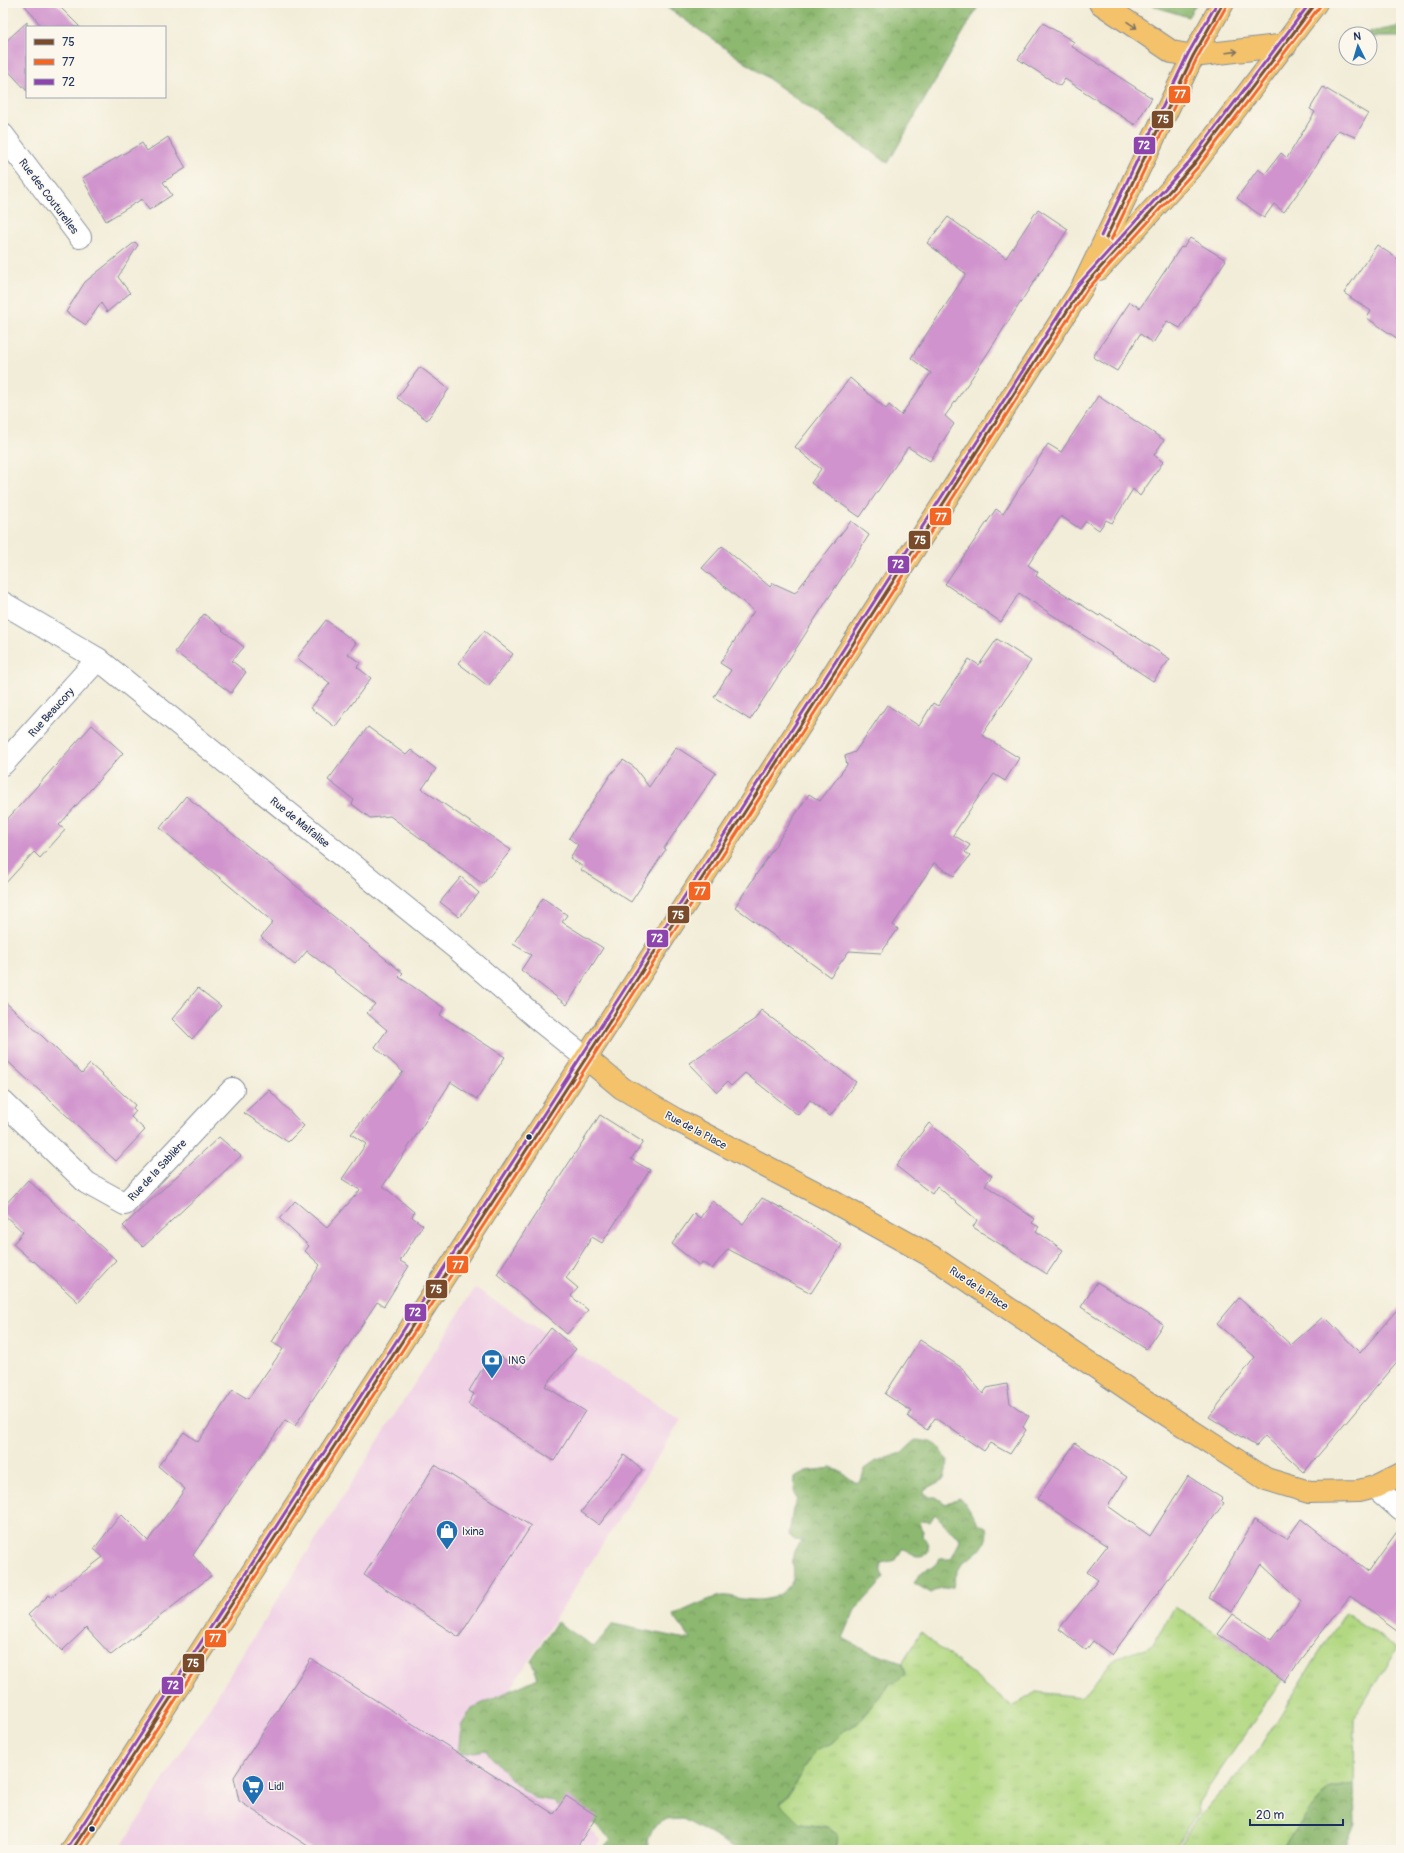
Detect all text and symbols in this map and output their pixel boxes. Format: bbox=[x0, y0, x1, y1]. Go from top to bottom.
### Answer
one-way arrow bbox=[1127, 21, 1138, 29]
legend bbox=[26, 26, 166, 98]
north arrow bbox=[1338, 26, 1378, 66]
text: N bbox=[1353, 30, 1362, 43]
text: 75 bbox=[62, 35, 75, 50]
one-way arrow bbox=[1225, 48, 1238, 55]
text: 77 bbox=[62, 55, 75, 70]
text: 72 bbox=[62, 75, 75, 90]
line badge: 77 bbox=[1168, 85, 1191, 104]
text: 77 bbox=[1174, 88, 1186, 101]
line badge: 75 bbox=[1151, 110, 1174, 129]
text: 75 bbox=[1157, 113, 1169, 126]
line badge: 72 bbox=[1133, 136, 1156, 155]
text: 72 bbox=[1138, 139, 1150, 152]
street label: Rue des Couturelles bbox=[16, 156, 81, 237]
line badge: 77 bbox=[929, 507, 952, 526]
text: 77 bbox=[935, 511, 947, 524]
line badge: 75 bbox=[908, 530, 931, 550]
text: 75 bbox=[914, 534, 926, 547]
line badge: 72 bbox=[887, 555, 910, 574]
text: 72 bbox=[892, 558, 904, 571]
street label: Rue Beaucory bbox=[26, 685, 77, 740]
street label: Rue de Malfalise bbox=[267, 794, 332, 851]
line badge: 77 bbox=[688, 881, 711, 901]
text: 77 bbox=[694, 885, 706, 898]
line badge: 75 bbox=[667, 905, 690, 924]
text: 75 bbox=[672, 909, 684, 922]
line badge: 72 bbox=[646, 929, 669, 948]
text: 72 bbox=[651, 932, 663, 945]
street label: Rue de la Place bbox=[663, 1109, 729, 1152]
unlabelled marker bbox=[524, 1132, 534, 1142]
street label: Rue de la Sablière bbox=[125, 1136, 190, 1204]
line badge: 77 bbox=[446, 1255, 469, 1274]
text: 77 bbox=[452, 1259, 464, 1272]
street label: Rue de la Place bbox=[947, 1264, 1011, 1313]
line badge: 75 bbox=[425, 1279, 448, 1299]
text: 75 bbox=[430, 1283, 442, 1296]
line badge: 72 bbox=[404, 1303, 427, 1322]
text: 72 bbox=[409, 1306, 421, 1319]
bank icon: ING bbox=[479, 1347, 505, 1380]
place label: ING bbox=[508, 1354, 526, 1367]
shop icon: Ixina bbox=[434, 1518, 460, 1551]
place label: Ixina bbox=[462, 1525, 484, 1538]
line badge: 77 bbox=[204, 1629, 227, 1648]
text: 77 bbox=[209, 1632, 221, 1645]
line badge: 75 bbox=[182, 1653, 205, 1673]
text: 75 bbox=[187, 1657, 199, 1670]
line badge: 72 bbox=[161, 1676, 184, 1695]
text: 72 bbox=[167, 1679, 179, 1692]
supermarket icon: Lidl bbox=[240, 1773, 266, 1806]
place label: Lidl bbox=[268, 1780, 284, 1793]
scale bar bbox=[1250, 1801, 1343, 1827]
text: 20 m bbox=[1256, 1808, 1285, 1823]
unlabelled marker bbox=[87, 1824, 97, 1834]

